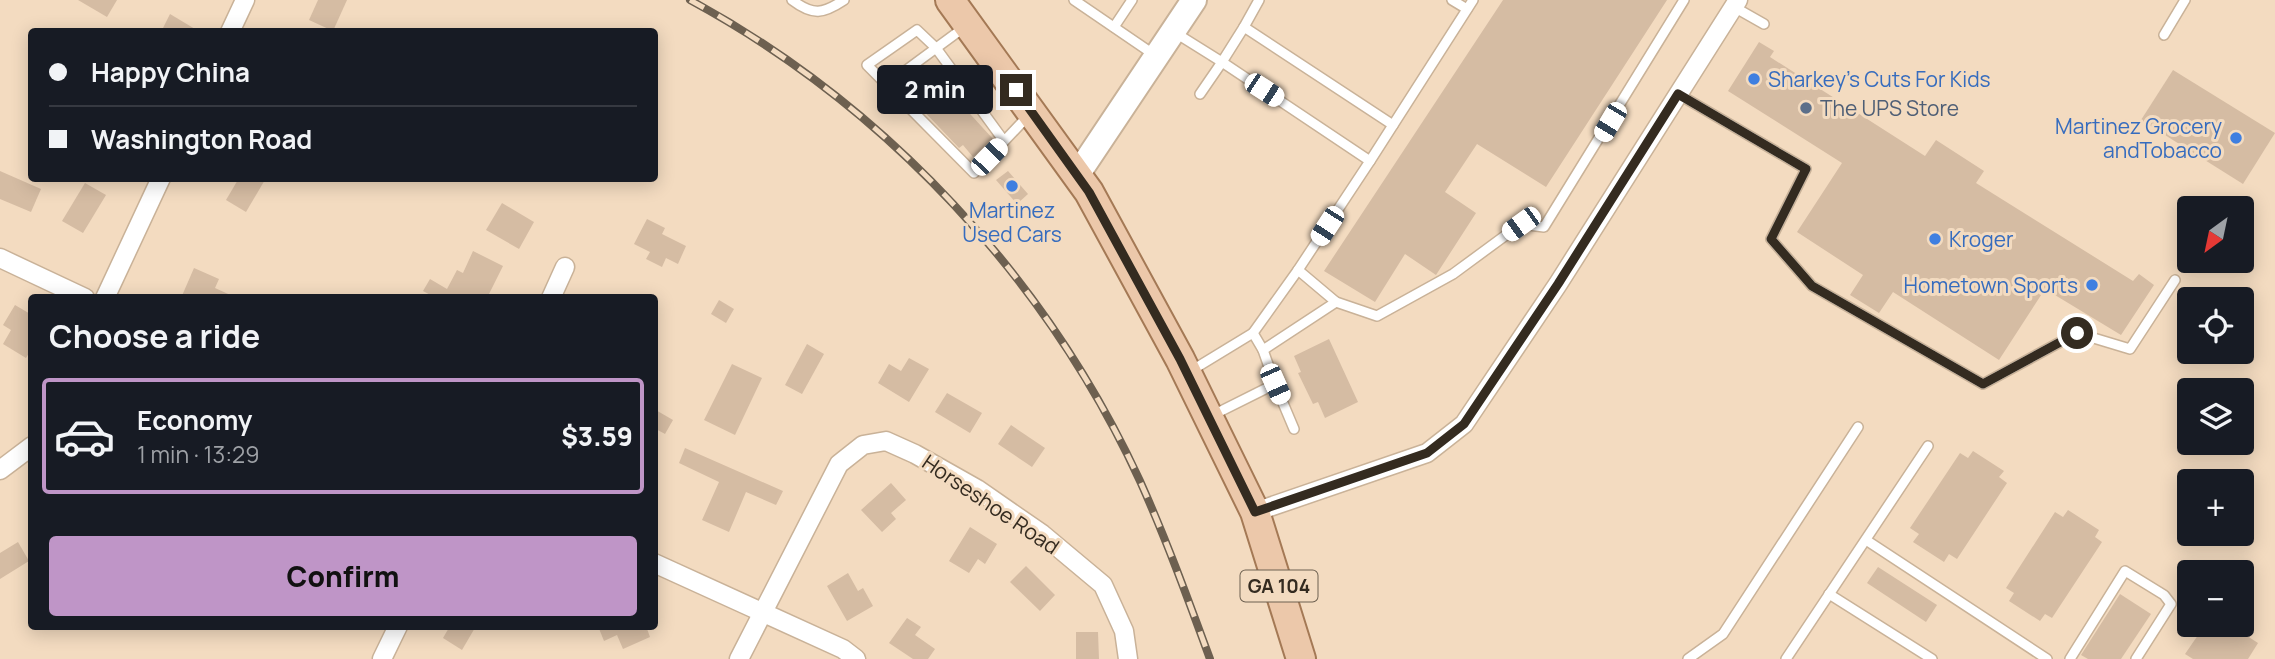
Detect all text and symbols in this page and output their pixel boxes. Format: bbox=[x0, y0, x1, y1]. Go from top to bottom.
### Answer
text: Happy China bbox=[91, 54, 250, 90]
place label: Sharkey's Cuts For Kids bbox=[1768, 65, 1991, 93]
callout: 2 min bbox=[876, 66, 992, 114]
car bbox=[1241, 70, 1288, 110]
marker: Sharkey's Cuts For Kids bbox=[1746, 71, 1762, 87]
text: 2 min bbox=[905, 73, 966, 105]
route end bbox=[1000, 74, 1032, 106]
place label: The UPS Store bbox=[1820, 94, 1959, 122]
car bbox=[1591, 99, 1630, 145]
marker: The UPS Store bbox=[1798, 100, 1814, 116]
place label: Martinez Grocery andTobacco bbox=[2055, 112, 2222, 164]
text: Washington Road bbox=[91, 121, 312, 157]
marker: Martinez Grocery andTobacco bbox=[2228, 130, 2244, 146]
car bbox=[967, 135, 1012, 179]
marker: Martinez Used Cars bbox=[1004, 178, 1020, 194]
place label: Martinez Used Cars bbox=[962, 196, 1062, 248]
north arrow bbox=[2177, 196, 2254, 273]
map controls bbox=[2177, 196, 2254, 637]
car bbox=[1307, 203, 1348, 249]
car bbox=[1498, 203, 1545, 245]
place label: Kroger bbox=[1949, 225, 2014, 253]
marker: Kroger bbox=[1927, 231, 1943, 247]
place label: Hometown Sports bbox=[1904, 271, 2078, 299]
marker: Hometown Sports bbox=[2084, 277, 2100, 293]
button: locate bbox=[2177, 287, 2254, 364]
text: Choose a ride bbox=[49, 314, 260, 358]
route start bbox=[2061, 317, 2093, 349]
car bbox=[1257, 361, 1294, 407]
button: layers bbox=[2177, 378, 2254, 455]
text: Economy bbox=[137, 402, 252, 438]
icon: car bbox=[53, 405, 116, 468]
text: $3.59 bbox=[561, 418, 633, 454]
text: 1 min · 13:29 bbox=[137, 438, 259, 470]
street label: Horseshoe Road bbox=[917, 448, 1065, 560]
button: + bbox=[2177, 469, 2254, 546]
button: Confirm bbox=[49, 536, 637, 616]
button: − bbox=[2177, 560, 2254, 637]
road number: GA 104 bbox=[1240, 570, 1318, 601]

